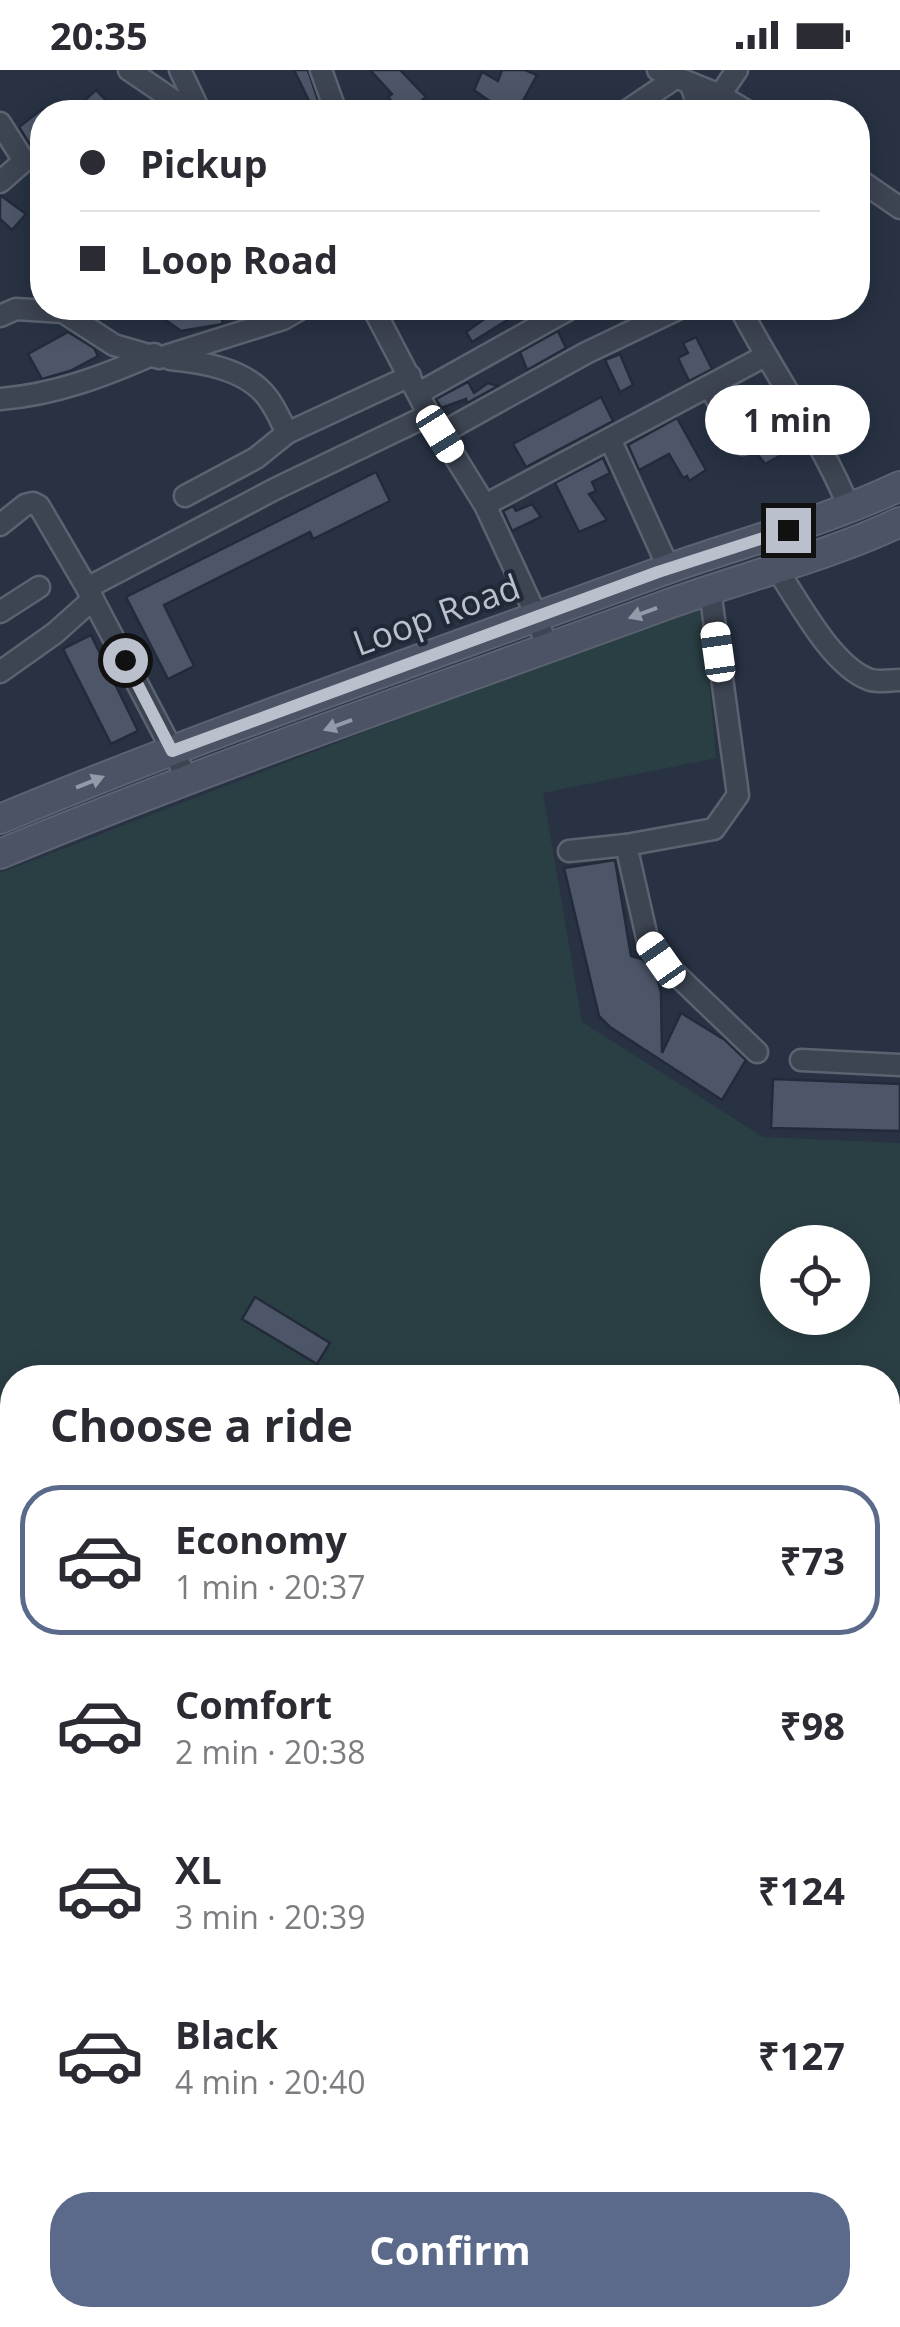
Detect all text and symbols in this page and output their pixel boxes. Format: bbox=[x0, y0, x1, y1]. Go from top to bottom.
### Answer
text: 20:35 bbox=[50, 9, 148, 61]
text: Pickup bbox=[140, 137, 268, 189]
text: Loop Road bbox=[140, 233, 338, 285]
callout: 1 min bbox=[706, 385, 870, 455]
text: 1 min bbox=[743, 398, 832, 441]
car bbox=[411, 401, 469, 467]
route end bbox=[766, 508, 811, 553]
street label: Loop Road bbox=[346, 562, 526, 666]
one-way arrow bbox=[628, 606, 658, 621]
car bbox=[699, 620, 737, 684]
route start bbox=[103, 638, 148, 683]
one-way arrow bbox=[323, 718, 353, 733]
one-way arrow bbox=[75, 773, 105, 789]
car bbox=[632, 927, 690, 993]
map controls bbox=[760, 1225, 870, 1335]
button: locate bbox=[760, 1225, 870, 1335]
text: Choose a ride bbox=[50, 1394, 353, 1455]
text: Economy bbox=[175, 1513, 347, 1565]
icon: car bbox=[55, 1515, 145, 1605]
text: ₹73 bbox=[780, 1534, 845, 1586]
text: 1 min · 20:37 bbox=[175, 1565, 366, 1608]
text: Comfort bbox=[175, 1678, 332, 1730]
icon: car bbox=[55, 1680, 145, 1770]
text: ₹98 bbox=[780, 1699, 845, 1751]
text: 2 min · 20:38 bbox=[175, 1730, 366, 1773]
text: XL bbox=[175, 1843, 222, 1895]
icon: car bbox=[55, 1845, 145, 1935]
text: ₹124 bbox=[758, 1864, 845, 1916]
text: 3 min · 20:39 bbox=[175, 1895, 366, 1938]
text: Black bbox=[175, 2008, 278, 2060]
icon: car bbox=[55, 2010, 145, 2100]
text: ₹127 bbox=[758, 2029, 845, 2081]
text: 4 min · 20:40 bbox=[175, 2060, 366, 2103]
button: Confirm bbox=[50, 2192, 850, 2307]

